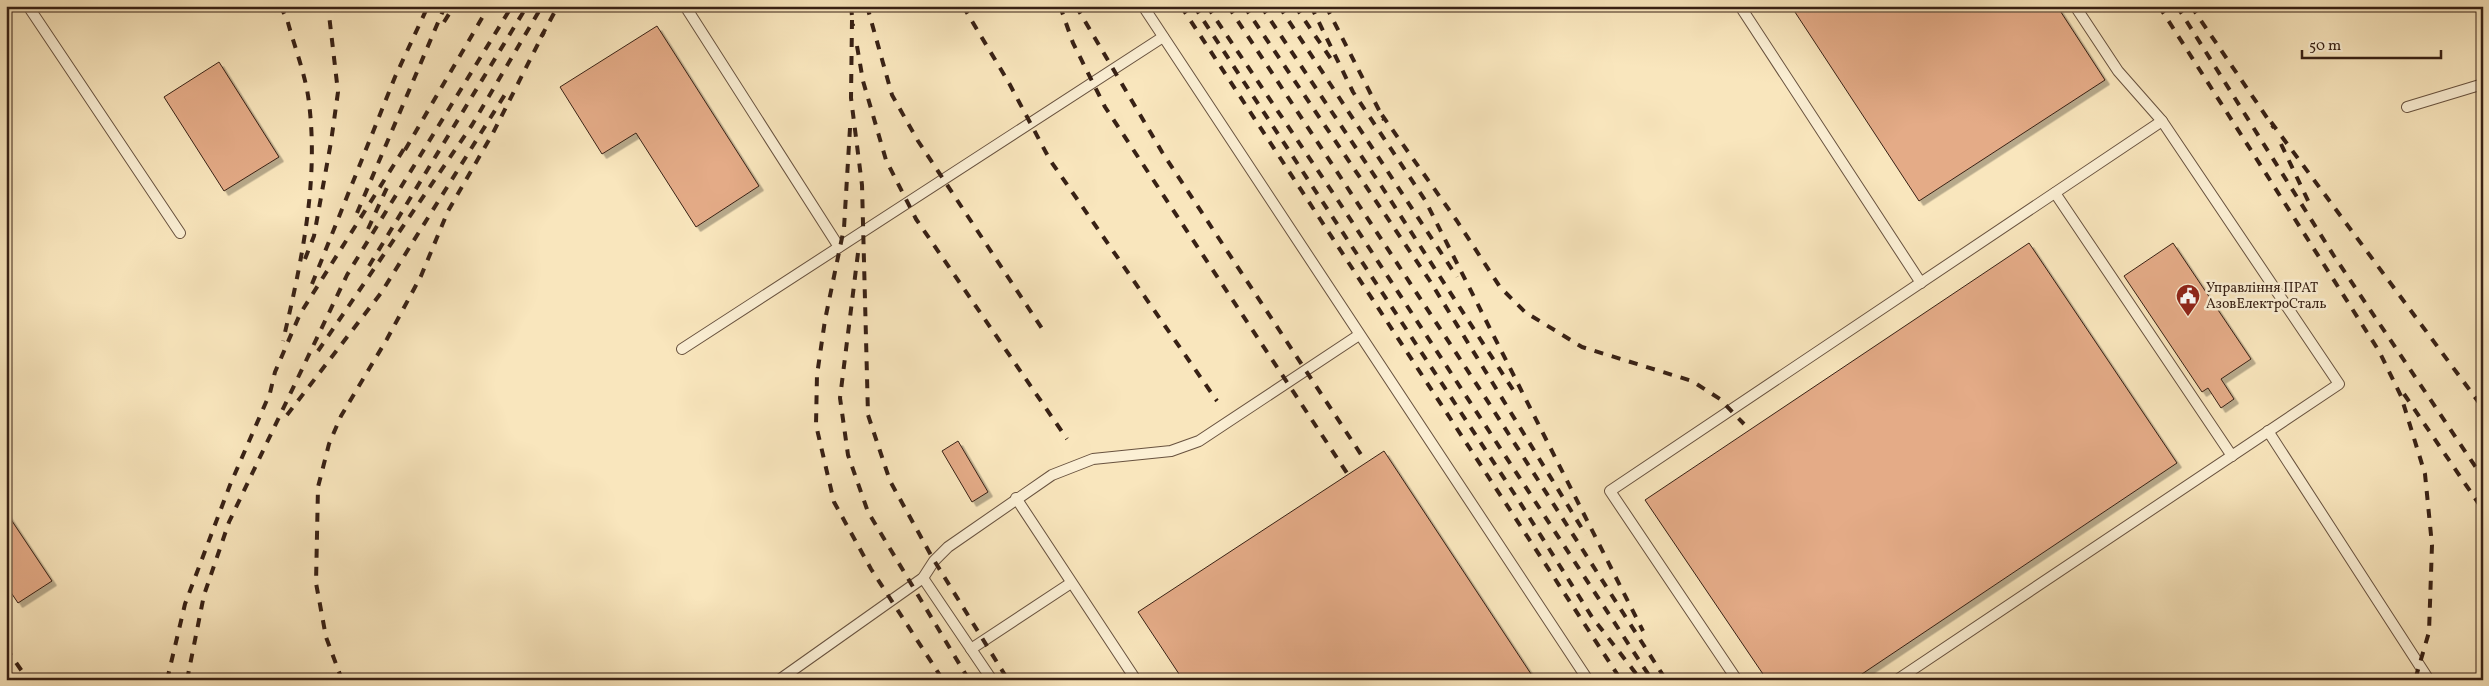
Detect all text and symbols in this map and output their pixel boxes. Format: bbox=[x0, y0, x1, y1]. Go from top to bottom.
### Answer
scale bar bbox=[2302, 28, 2440, 60]
text: 50 m bbox=[2309, 36, 2341, 57]
place label: Управління ПРАТ АзовЕлектроСталь bbox=[2206, 279, 2326, 314]
public building icon: Управління ПРАТ АзовЕлектроСталь bbox=[2175, 283, 2201, 317]

